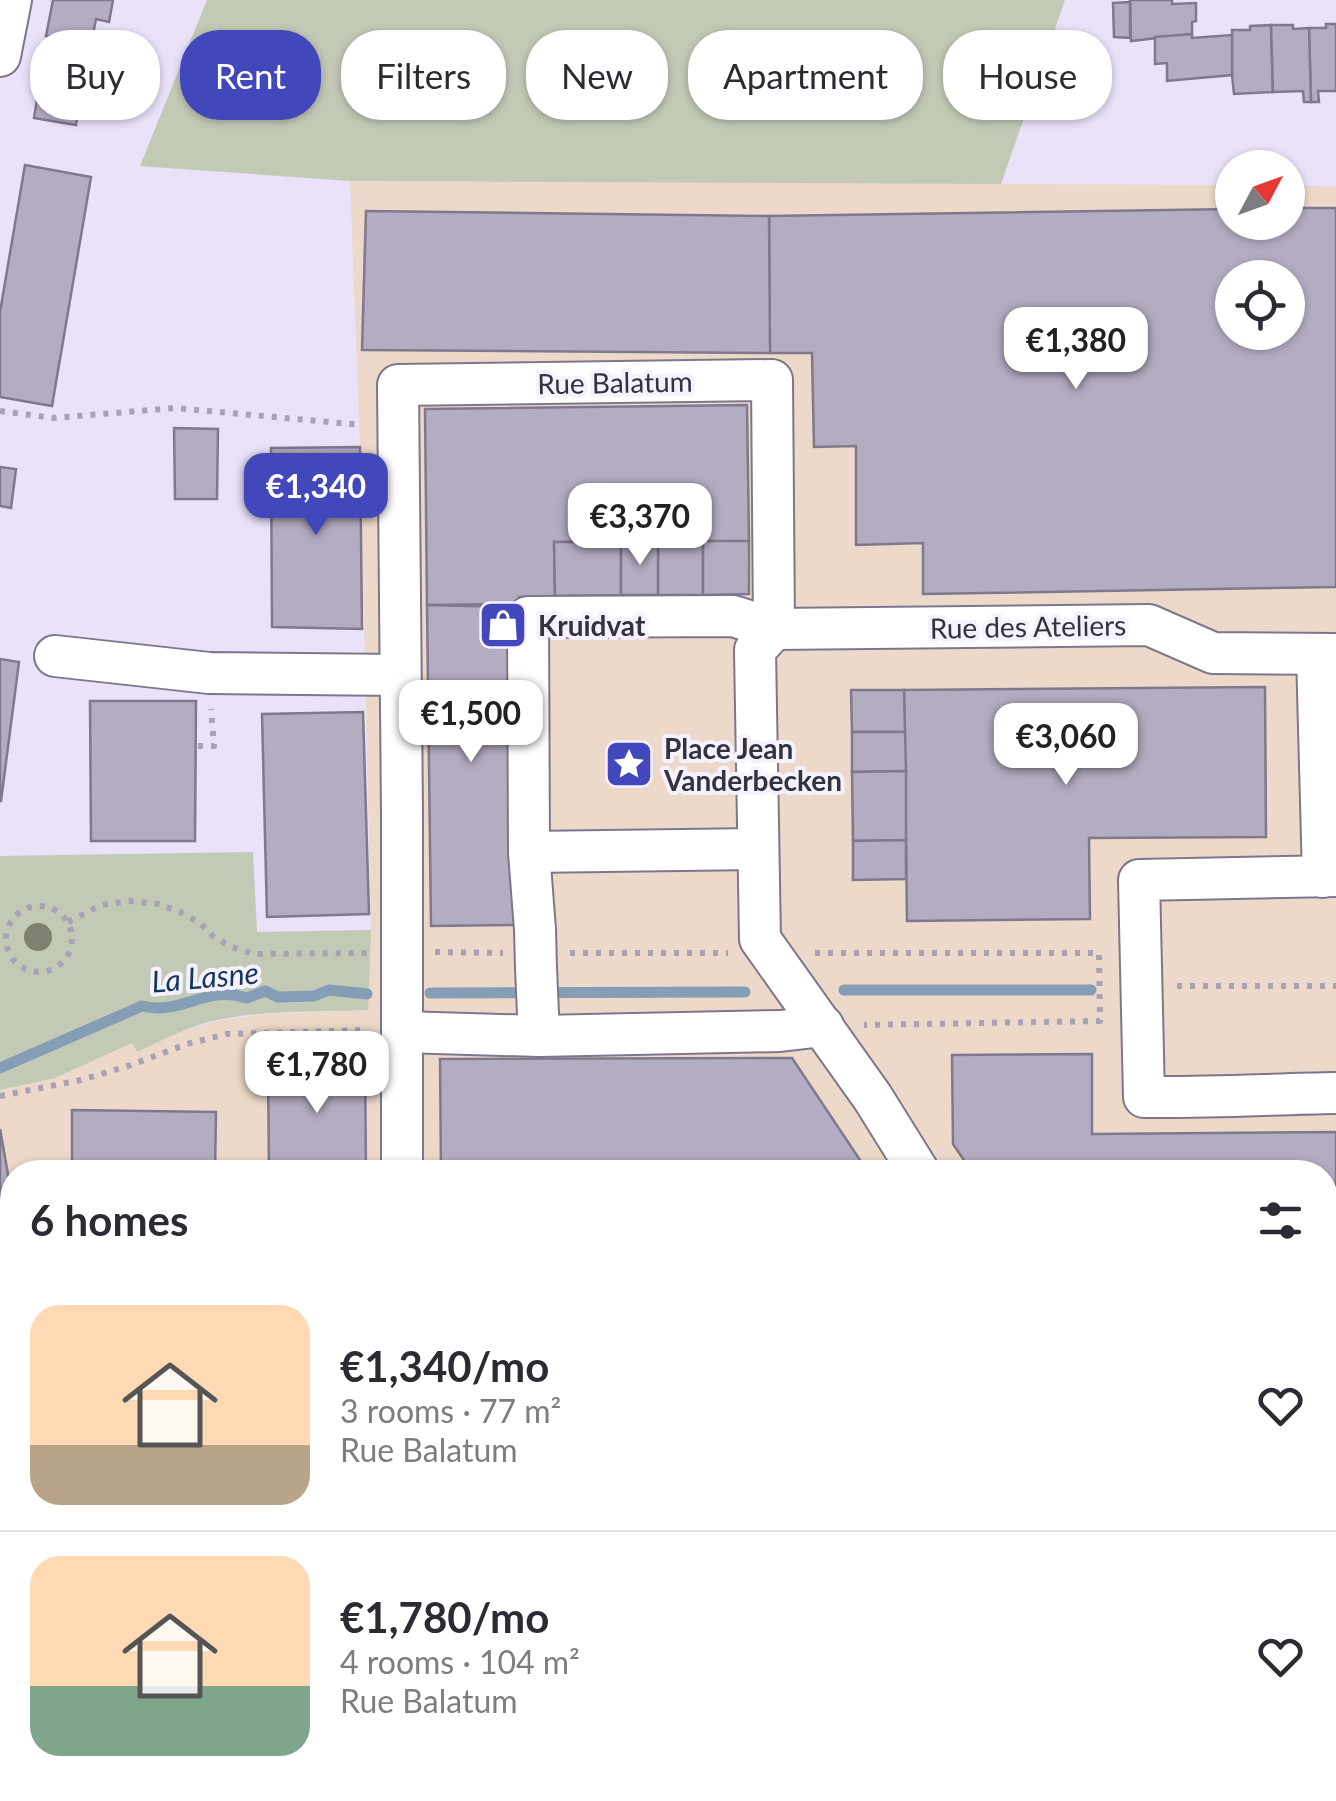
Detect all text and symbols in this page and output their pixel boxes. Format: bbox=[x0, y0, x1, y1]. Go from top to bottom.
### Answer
chip: Buy bbox=[30, 30, 160, 120]
chip: Rent bbox=[180, 30, 321, 120]
chip: Filters bbox=[341, 30, 506, 120]
chip: New bbox=[526, 30, 668, 120]
chip: Apartment bbox=[688, 30, 923, 120]
chip: House bbox=[943, 30, 1112, 120]
north arrow bbox=[1215, 150, 1305, 240]
map controls bbox=[1215, 150, 1305, 350]
button: locate bbox=[1215, 260, 1305, 350]
pin: €1,380 bbox=[995, 307, 1157, 392]
text: €1,380 bbox=[1026, 320, 1126, 359]
street label: Rue Balatum bbox=[537, 364, 693, 400]
pin: €1,340 bbox=[235, 453, 397, 538]
text: €1,340 bbox=[266, 466, 366, 505]
pin: €3,370 bbox=[559, 483, 721, 568]
text: €3,370 bbox=[590, 496, 690, 535]
shop icon: Kruidvat bbox=[477, 599, 529, 651]
street label: Rue des Ateliers bbox=[929, 607, 1127, 645]
place label: Kruidvat bbox=[538, 608, 646, 642]
pin: €1,500 bbox=[390, 680, 552, 765]
text: €1,500 bbox=[421, 693, 521, 732]
pin: €3,060 bbox=[985, 703, 1147, 788]
text: €3,060 bbox=[1016, 716, 1116, 755]
place label: Place Jean Vanderbecken bbox=[663, 731, 842, 797]
place icon: Place Jean Vanderbecken bbox=[603, 738, 655, 790]
water label: La Lasne bbox=[150, 953, 260, 999]
pin: €1,780 bbox=[236, 1031, 398, 1116]
text: €1,780 bbox=[267, 1044, 367, 1083]
icon: filters bbox=[1253, 1193, 1308, 1248]
text: 6 homes bbox=[30, 1195, 188, 1245]
text: €1,340/mo bbox=[340, 1341, 549, 1391]
icon: home bbox=[110, 1345, 230, 1465]
icon: heart bbox=[1253, 1378, 1308, 1433]
text: 3 rooms · 77 m² bbox=[340, 1391, 561, 1430]
text: Rue Balatum bbox=[340, 1430, 518, 1469]
text: €1,780/mo bbox=[340, 1592, 549, 1642]
icon: home bbox=[110, 1596, 230, 1716]
icon: heart bbox=[1253, 1629, 1308, 1684]
text: 4 rooms · 104 m² bbox=[340, 1642, 580, 1681]
text: Rue Balatum bbox=[340, 1681, 518, 1720]

